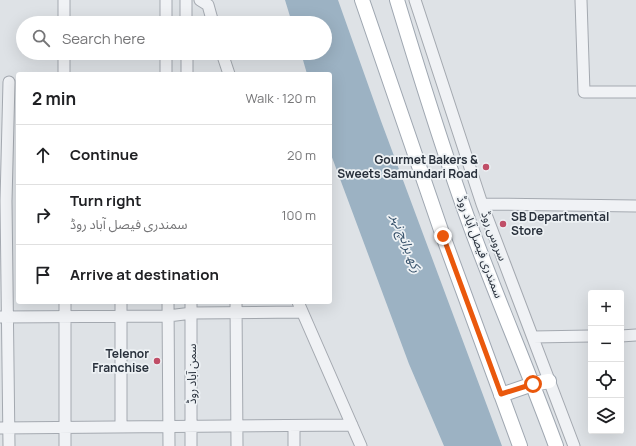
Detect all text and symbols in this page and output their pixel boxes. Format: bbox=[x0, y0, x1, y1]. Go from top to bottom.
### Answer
search box bbox=[16, 16, 332, 60]
icon: search bbox=[30, 27, 52, 49]
text: Search here bbox=[62, 28, 145, 49]
text: 2 min bbox=[32, 87, 76, 110]
text: Walk · 120 m bbox=[246, 89, 316, 107]
icon: ahead bbox=[32, 144, 54, 166]
text: Continue bbox=[70, 144, 138, 165]
text: 20 m bbox=[287, 146, 316, 164]
place label: Gourmet Bakers & Sweets Samundari Road bbox=[337, 151, 478, 182]
marker: Gourmet Bakers & Sweets Samundari Road bbox=[481, 162, 491, 172]
text: Turn right bbox=[70, 190, 141, 211]
street label: سمندری فیصل آباد روڈ bbox=[453, 193, 508, 300]
icon: right bbox=[32, 204, 54, 226]
text: 100 m bbox=[281, 206, 316, 224]
place label: SB Departmental Store bbox=[511, 208, 609, 239]
street label: سروس روڈ bbox=[477, 209, 512, 263]
water label: رکھ برانچ نہر bbox=[385, 210, 426, 276]
text: سمندری فیصل آباد روڈ bbox=[70, 215, 187, 233]
marker: SB Departmental Store bbox=[498, 219, 508, 229]
route end bbox=[434, 227, 452, 245]
icon: arrive bbox=[32, 264, 54, 286]
text: Arrive at destination bbox=[70, 264, 219, 285]
map controls bbox=[588, 290, 624, 434]
button: + bbox=[588, 290, 624, 326]
button: − bbox=[588, 326, 624, 362]
street label: سمن آباد روڈ bbox=[183, 344, 200, 404]
place label: Telenor Franchise bbox=[92, 345, 149, 376]
marker: Telenor Franchise bbox=[152, 356, 162, 366]
button: locate bbox=[588, 362, 624, 398]
route start bbox=[524, 375, 542, 393]
button: layers bbox=[588, 398, 624, 434]

